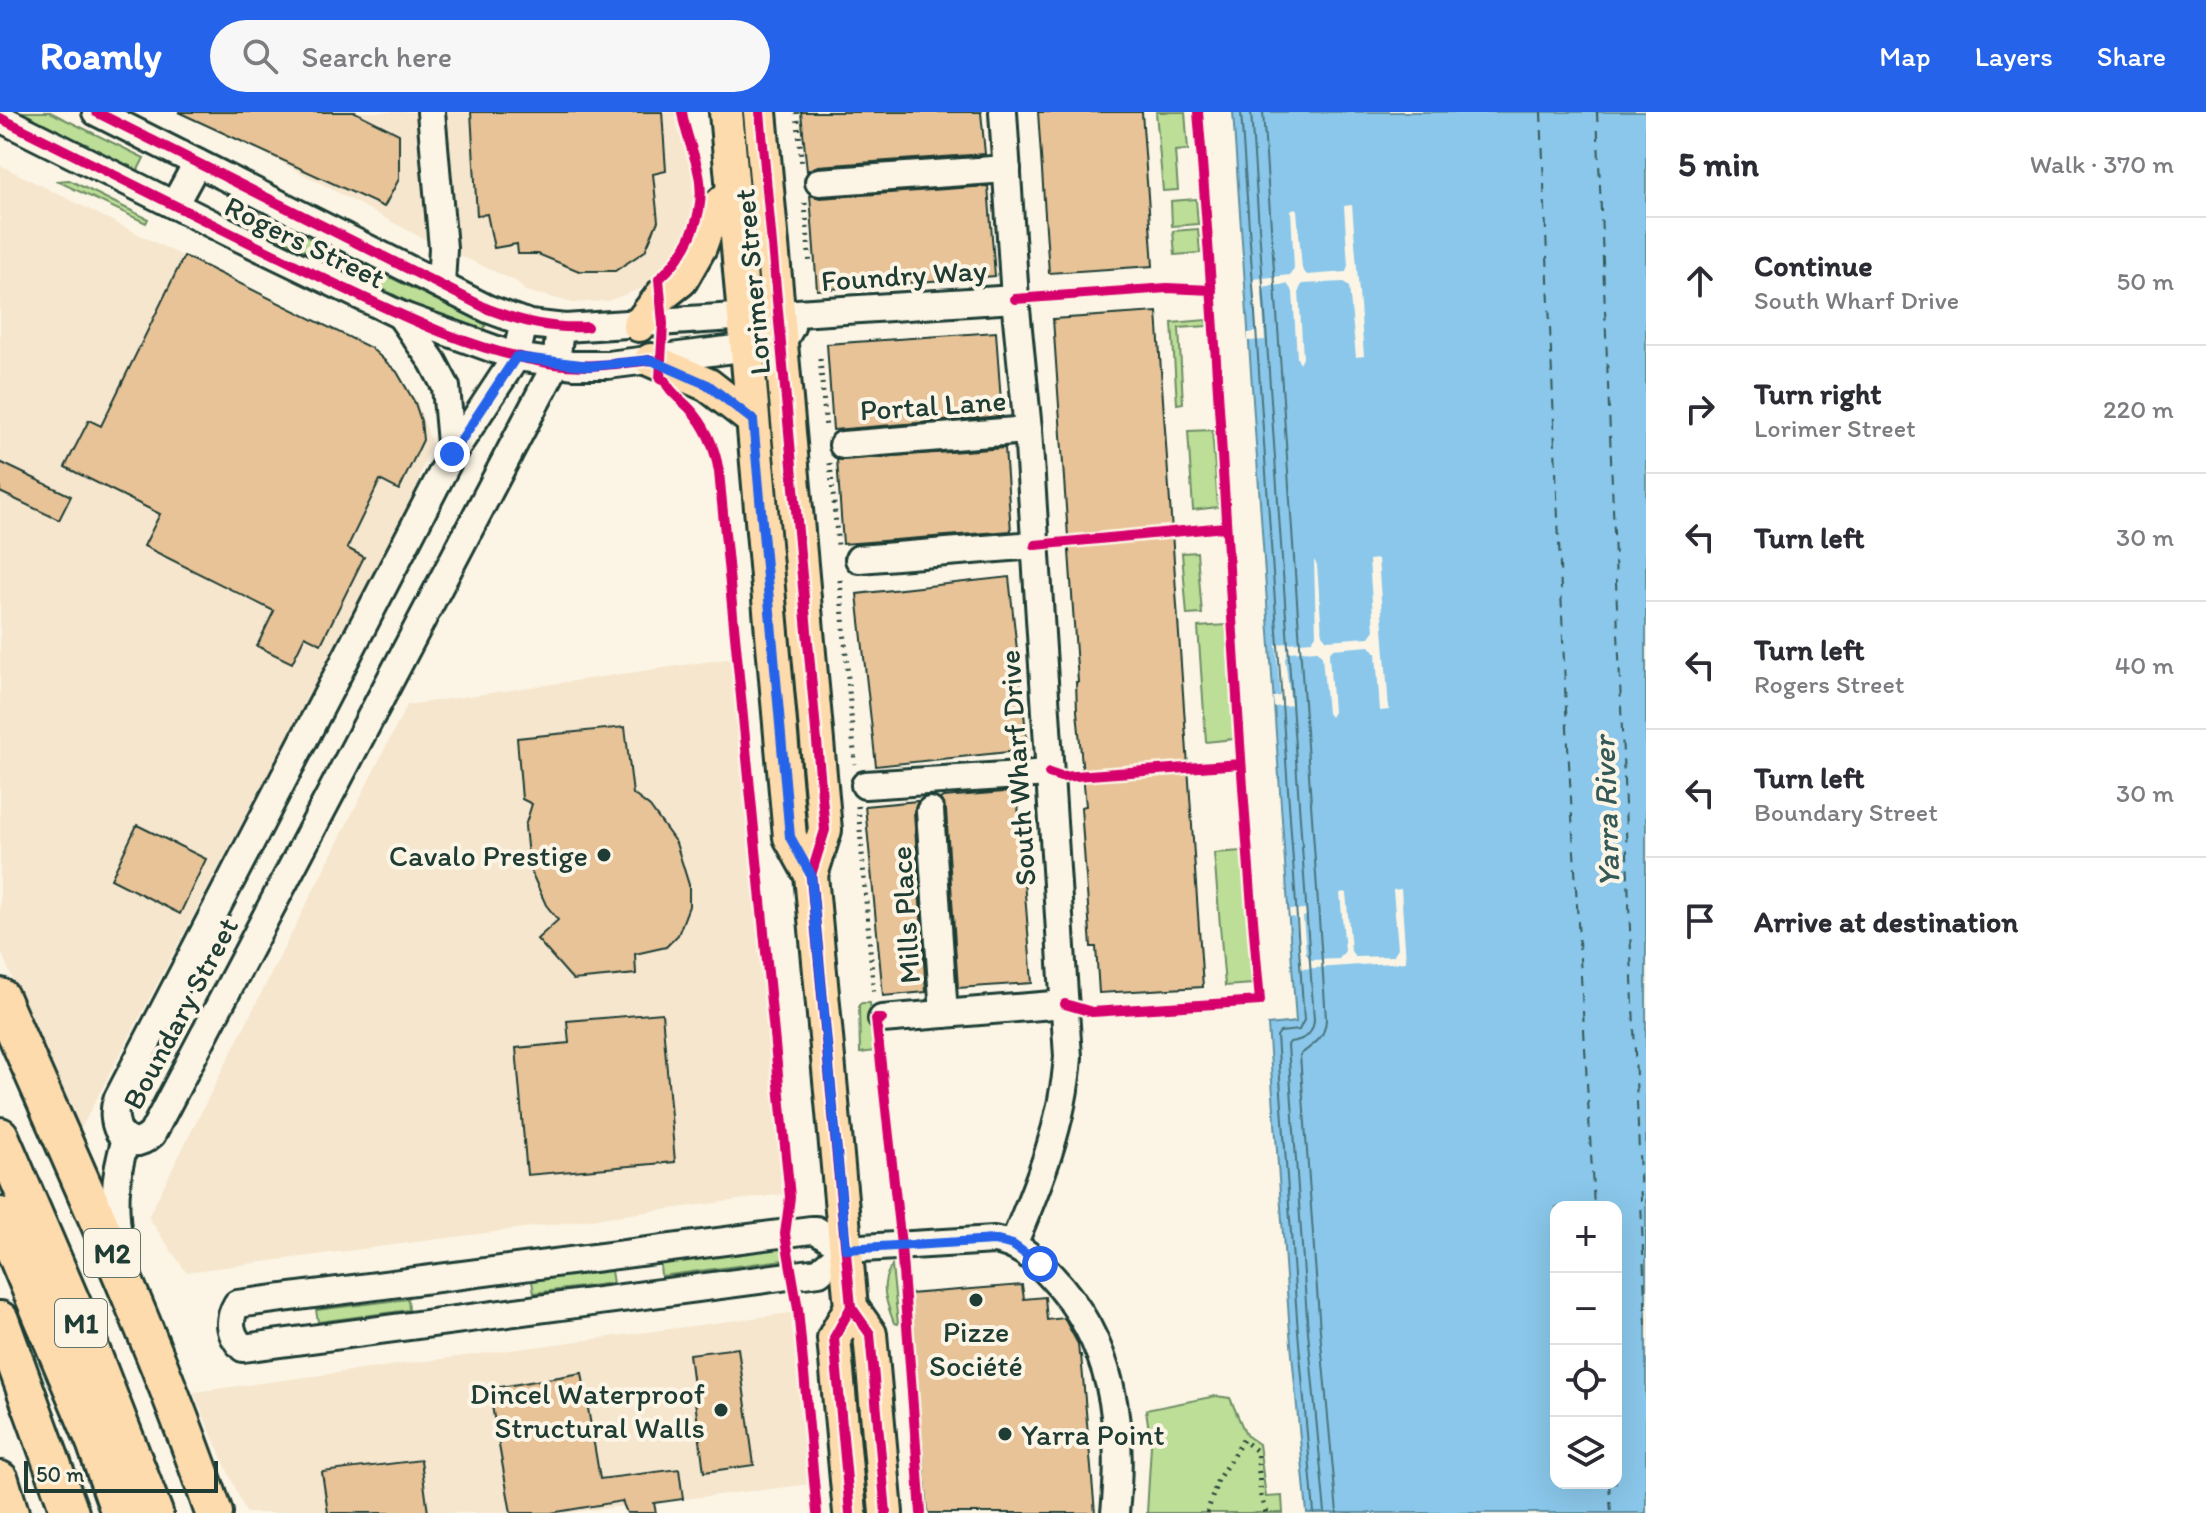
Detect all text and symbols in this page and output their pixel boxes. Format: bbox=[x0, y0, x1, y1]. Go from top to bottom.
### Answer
search box bbox=[210, 20, 770, 92]
text: Roamly bbox=[40, 33, 162, 79]
icon: search bbox=[238, 34, 282, 78]
text: Search here bbox=[302, 38, 452, 75]
text: Map bbox=[1879, 39, 1931, 73]
text: Layers bbox=[1975, 39, 2053, 73]
text: Share bbox=[2097, 39, 2166, 73]
text: 5 min bbox=[1678, 144, 1759, 185]
text: Walk · 370 m bbox=[2030, 148, 2174, 180]
street label: Rogers Street bbox=[219, 187, 391, 297]
street label: Lorimer Street bbox=[725, 187, 779, 377]
text: Continue bbox=[1754, 247, 1873, 284]
street label: Foundry Way bbox=[820, 251, 988, 299]
icon: ahead bbox=[1678, 259, 1722, 303]
text: 50 m bbox=[2117, 265, 2174, 297]
text: South Wharf Drive bbox=[1754, 284, 1959, 316]
text: Turn right bbox=[1754, 375, 1882, 412]
street label: Portal Lane bbox=[859, 381, 1007, 429]
icon: right bbox=[1678, 387, 1722, 431]
text: 220 m bbox=[2103, 393, 2174, 425]
text: Lorimer Street bbox=[1754, 412, 1916, 444]
route end bbox=[434, 436, 470, 472]
icon: left bbox=[1678, 515, 1722, 559]
text: Turn left bbox=[1754, 519, 1865, 556]
text: 30 m bbox=[2116, 521, 2174, 553]
text: Turn left bbox=[1754, 631, 1865, 668]
icon: left bbox=[1678, 643, 1722, 687]
street label: South Wharf Drive bbox=[990, 649, 1044, 887]
text: 40 m bbox=[2115, 649, 2174, 681]
text: Rogers Street bbox=[1754, 668, 1905, 700]
water label: Yarra River bbox=[1584, 733, 1628, 888]
text: Turn left bbox=[1754, 759, 1865, 796]
icon: left bbox=[1678, 771, 1722, 815]
text: 30 m bbox=[2116, 777, 2174, 809]
text: Boundary Street bbox=[1754, 796, 1938, 828]
place label: Cavalo Prestige bbox=[389, 837, 588, 874]
street label: Mills Place bbox=[882, 845, 928, 985]
marker: Cavalo Prestige bbox=[595, 846, 613, 864]
icon: arrive bbox=[1678, 899, 1722, 943]
text: Arrive at destination bbox=[1754, 903, 2018, 940]
street label: Boundary Street bbox=[114, 911, 246, 1115]
map controls bbox=[1550, 1201, 1622, 1489]
button: + bbox=[1550, 1201, 1622, 1273]
road number: M2 bbox=[84, 1229, 140, 1277]
route start bbox=[1022, 1246, 1058, 1282]
button: − bbox=[1550, 1273, 1622, 1345]
marker: Pizze Société bbox=[967, 1291, 985, 1309]
road number: M1 bbox=[55, 1299, 107, 1347]
place label: Pizze Société bbox=[929, 1313, 1023, 1384]
button: locate bbox=[1550, 1345, 1622, 1417]
place label: Dincel Waterproof Structural Walls bbox=[470, 1375, 705, 1446]
marker: Dincel Waterproof Structural Walls bbox=[712, 1401, 730, 1419]
place label: Yarra Point bbox=[1021, 1416, 1165, 1453]
button: layers bbox=[1550, 1417, 1622, 1489]
marker: Yarra Point bbox=[996, 1425, 1014, 1443]
scale bar bbox=[24, 1457, 218, 1493]
text: 50 m bbox=[36, 1461, 85, 1488]

